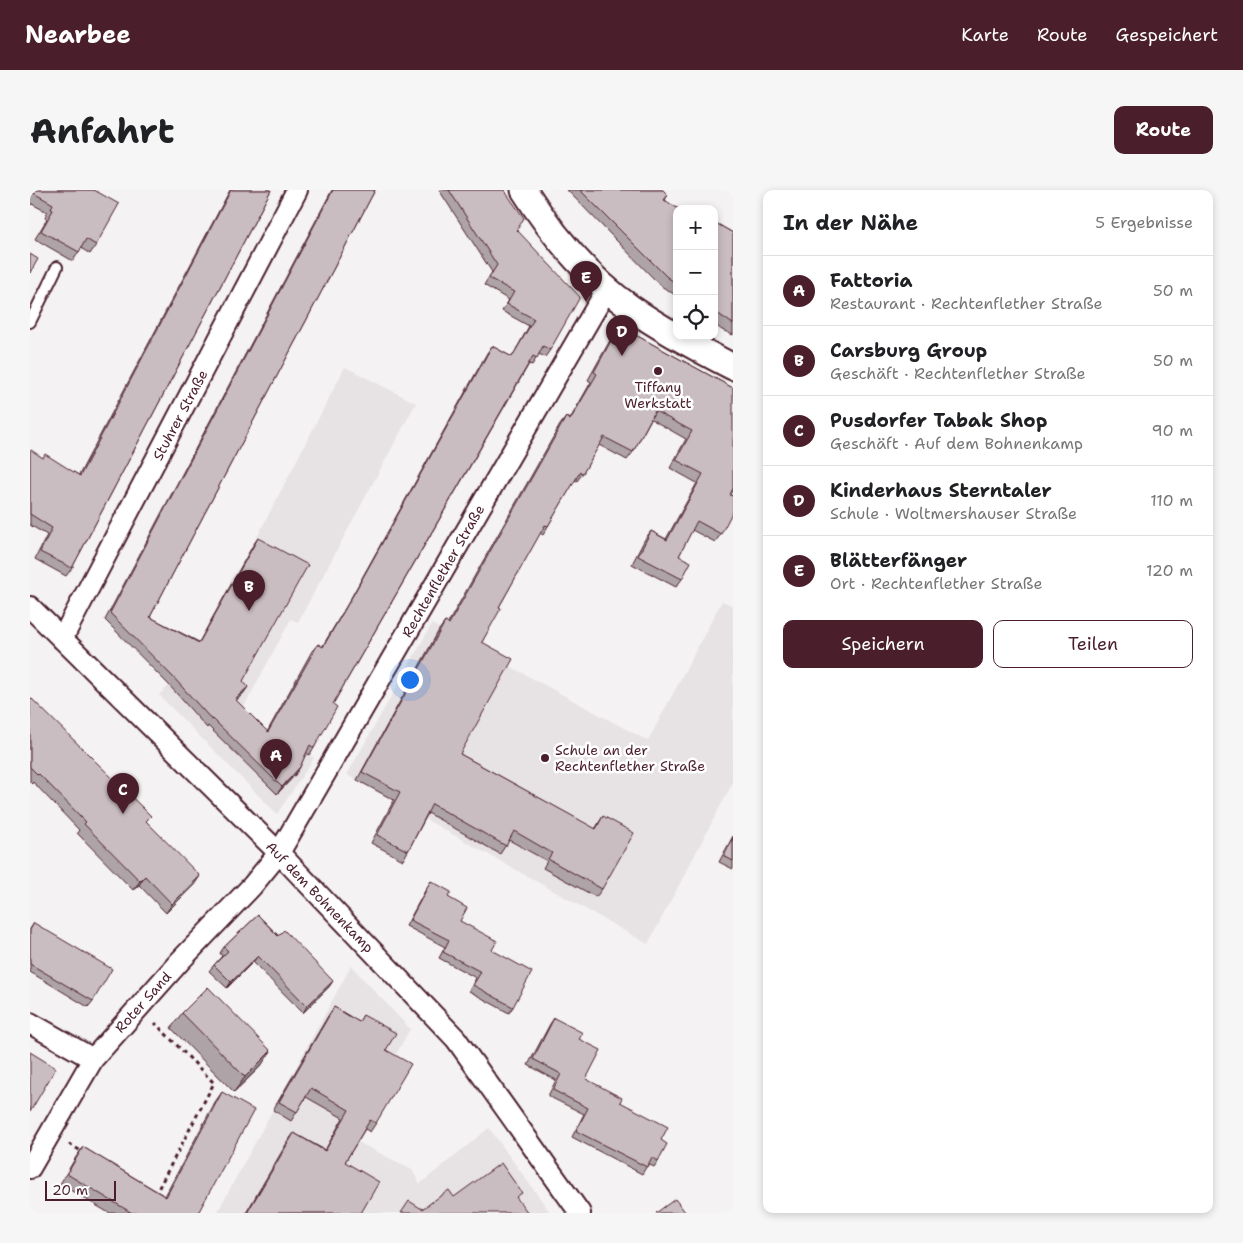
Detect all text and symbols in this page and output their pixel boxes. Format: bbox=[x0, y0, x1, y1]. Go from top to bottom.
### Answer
text: Nearbee bbox=[25, 19, 131, 51]
text: Karte bbox=[961, 23, 1009, 47]
text: Route bbox=[1037, 23, 1088, 47]
text: Gespeichert bbox=[1116, 23, 1218, 47]
button: Route bbox=[1114, 106, 1213, 154]
text: Anfahrt bbox=[30, 107, 174, 154]
map controls bbox=[673, 205, 718, 340]
button: + bbox=[673, 205, 718, 250]
text: In der Nähe bbox=[783, 209, 918, 237]
text: 5 Ergebnisse bbox=[1095, 212, 1193, 233]
button: − bbox=[673, 250, 718, 295]
pin: E bbox=[570, 261, 602, 302]
text: Fattoria bbox=[830, 268, 912, 293]
text: A bbox=[793, 280, 805, 301]
text: 50 m bbox=[1153, 280, 1193, 301]
text: Restaurant · Rechtenflether Straße bbox=[830, 293, 1103, 314]
button: locate bbox=[673, 295, 718, 340]
pin: D bbox=[606, 315, 638, 356]
text: Carsburg Group bbox=[830, 338, 987, 363]
text: B bbox=[794, 350, 804, 371]
text: 50 m bbox=[1153, 350, 1193, 371]
text: Geschäft · Rechtenflether Straße bbox=[830, 363, 1086, 384]
marker: Tiffany Werkstatt bbox=[652, 365, 664, 377]
street label: Stuhrer Straße bbox=[149, 367, 211, 463]
place label: Tiffany Werkstatt bbox=[624, 378, 692, 412]
text: Pusdorfer Tabak Shop bbox=[830, 408, 1047, 433]
text: C bbox=[794, 420, 804, 441]
text: 90 m bbox=[1152, 420, 1193, 441]
text: Geschäft · Auf dem Bohnenkamp bbox=[830, 433, 1083, 454]
text: Kinderhaus Sterntaler bbox=[830, 478, 1052, 503]
text: D bbox=[793, 490, 805, 511]
text: 110 m bbox=[1150, 490, 1193, 511]
street label: Rechtenflether Straße bbox=[398, 501, 488, 640]
text: Schule · Woltmershauser Straße bbox=[830, 503, 1077, 524]
text: Blätterfänger bbox=[830, 548, 967, 573]
text: E bbox=[794, 560, 804, 581]
text: 120 m bbox=[1146, 560, 1193, 581]
pin: B bbox=[233, 570, 265, 611]
text: Ort · Rechtenflether Straße bbox=[830, 573, 1042, 594]
button: Speichern bbox=[783, 620, 983, 668]
button: Teilen bbox=[993, 620, 1193, 668]
your location bbox=[397, 667, 423, 693]
pin: A bbox=[260, 739, 292, 780]
place label: Schule an der Rechtenflether Straße bbox=[555, 741, 705, 775]
marker: Schule an der Rechtenflether Straße bbox=[539, 752, 551, 764]
pin: C bbox=[107, 773, 139, 814]
street label: Auf dem Bohnenkamp bbox=[262, 838, 378, 957]
street label: Roter Sand bbox=[111, 968, 175, 1036]
scale bar bbox=[45, 1178, 116, 1201]
text: 20 m bbox=[52, 1181, 88, 1199]

